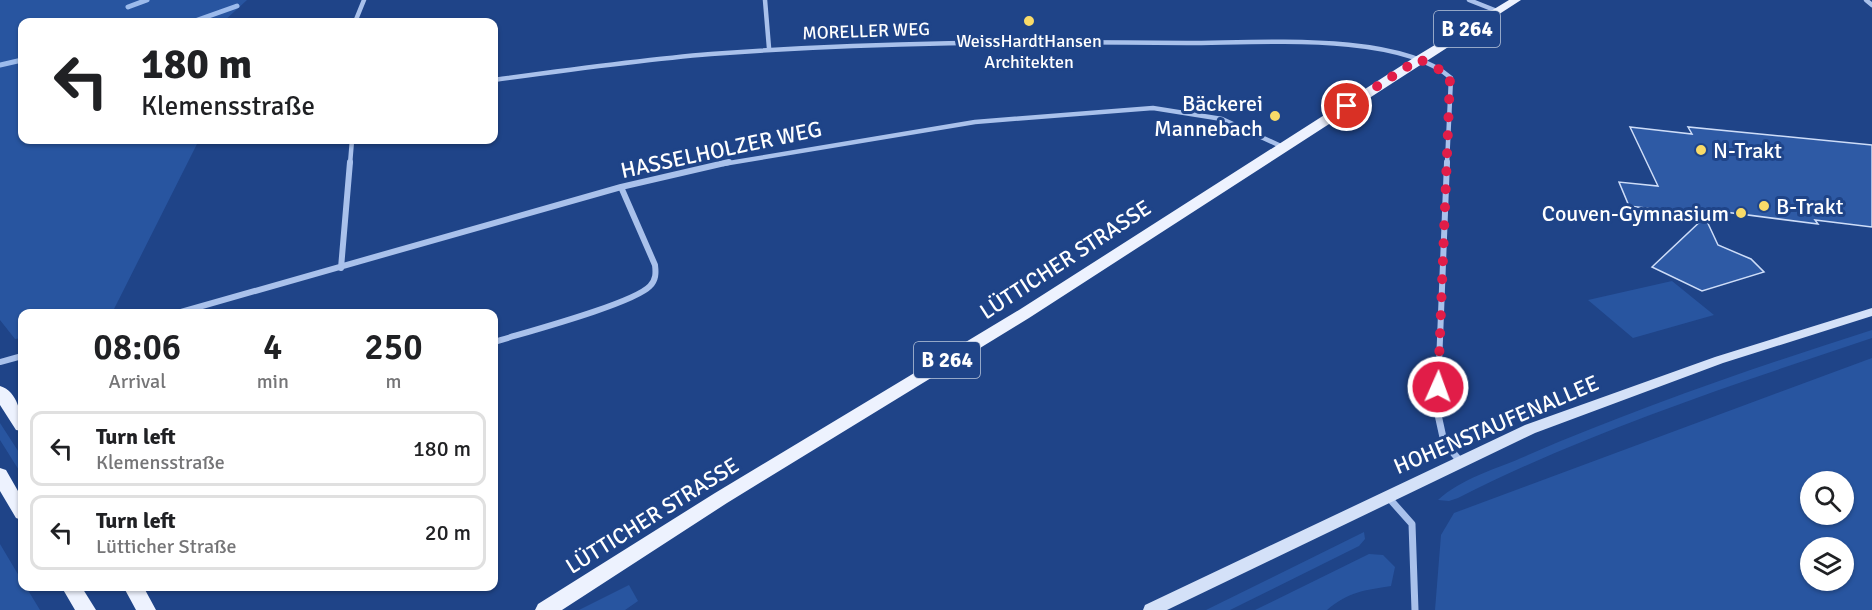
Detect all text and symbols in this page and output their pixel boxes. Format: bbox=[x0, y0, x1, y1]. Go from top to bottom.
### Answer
road number: B 264 bbox=[1434, 11, 1500, 47]
marker: WeissHardtHansen Architekten bbox=[1022, 14, 1036, 28]
street label: MORELLER WEG bbox=[802, 18, 930, 44]
place label: WeissHardtHansen Architekten bbox=[956, 30, 1102, 73]
text: 180 m bbox=[141, 39, 252, 90]
icon: left bbox=[42, 42, 120, 120]
pin bbox=[1321, 80, 1372, 131]
icon: arrive bbox=[1330, 89, 1363, 122]
text: Klemensstraße bbox=[141, 90, 315, 123]
place label: Bäckerei Mannebach bbox=[1154, 90, 1263, 142]
marker: Bäckerei Mannebach bbox=[1268, 109, 1282, 123]
street label: HASSELHOLZER WEG bbox=[618, 115, 824, 184]
place label: N-Trakt bbox=[1713, 137, 1782, 164]
marker: N-Trakt bbox=[1694, 143, 1708, 157]
place label: B-Trakt bbox=[1776, 193, 1844, 220]
street label: LÜTTICHER STRASSE bbox=[974, 194, 1156, 325]
marker: B-Trakt bbox=[1757, 199, 1771, 213]
place label: Couven-Gymnasium bbox=[1542, 200, 1729, 227]
marker: Couven-Gymnasium bbox=[1734, 206, 1748, 220]
text: 08:06 bbox=[93, 325, 181, 370]
text: 4 bbox=[263, 325, 283, 370]
text: 250 bbox=[364, 325, 423, 370]
road number: B 264 bbox=[914, 342, 980, 378]
position arrow bbox=[1406, 355, 1470, 419]
text: Arrival bbox=[109, 369, 166, 394]
text: min bbox=[257, 369, 289, 394]
text: m bbox=[385, 369, 401, 394]
street label: HOHENSTAUFENALLEE bbox=[1390, 369, 1603, 480]
text: Turn left bbox=[96, 423, 176, 450]
icon: left bbox=[45, 432, 78, 465]
text: 180 m bbox=[413, 435, 471, 462]
text: Klemensstraße bbox=[96, 450, 225, 475]
street label: LÜTTICHER STRASSE bbox=[561, 451, 744, 580]
map controls bbox=[1800, 471, 1854, 591]
button: search bbox=[1800, 471, 1854, 525]
text: Turn left bbox=[96, 507, 176, 534]
icon: left bbox=[45, 516, 78, 549]
text: 20 m bbox=[425, 519, 471, 546]
text: Lütticher Straße bbox=[96, 534, 237, 559]
button: layers bbox=[1800, 537, 1854, 591]

